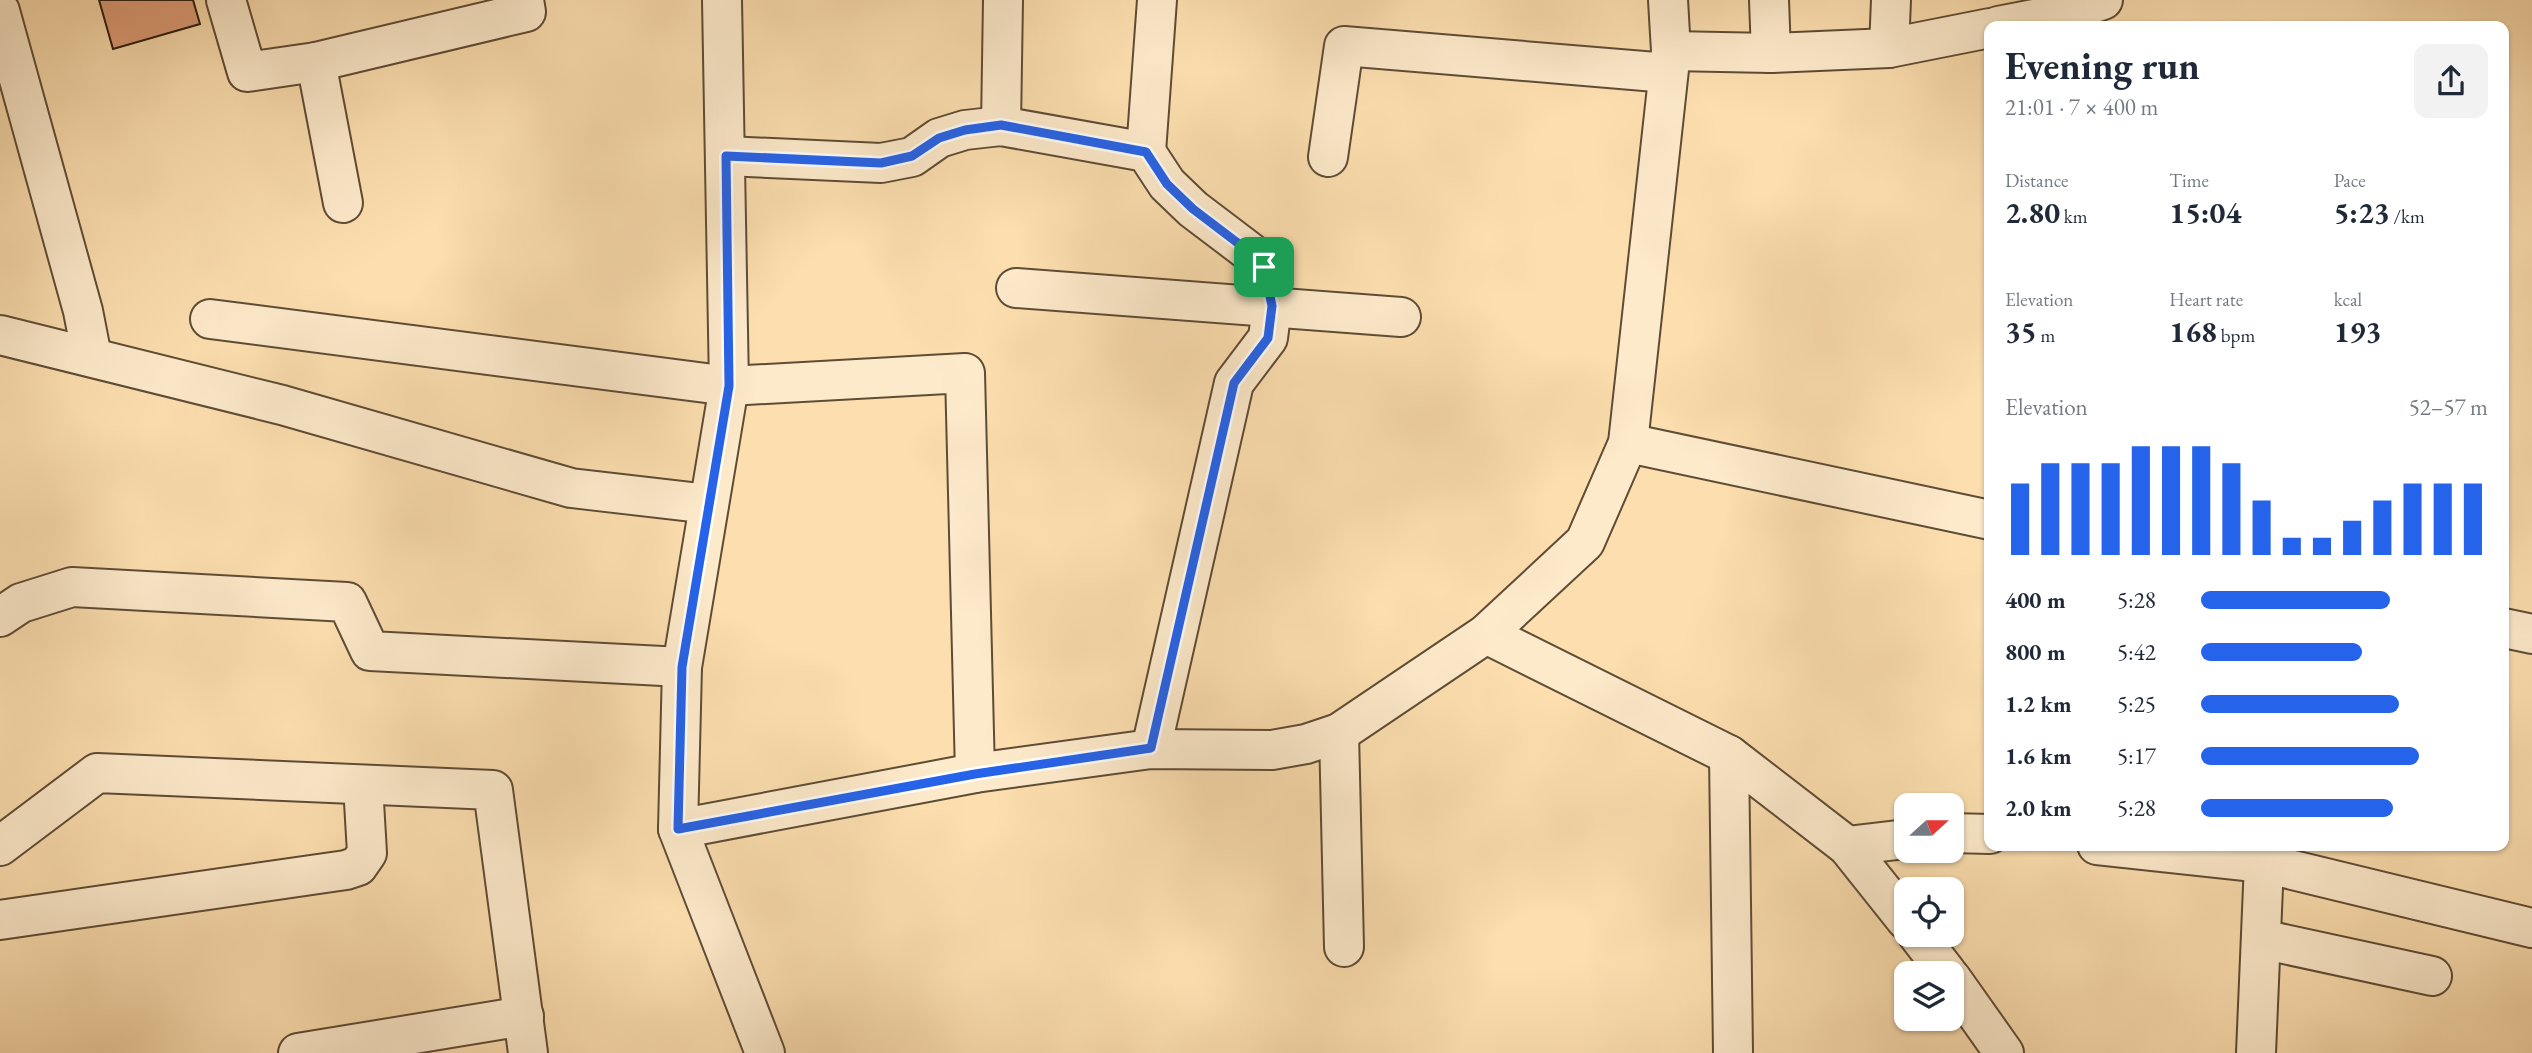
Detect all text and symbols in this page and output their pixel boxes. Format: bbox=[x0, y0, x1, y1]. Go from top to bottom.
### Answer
text: Evening run bbox=[2005, 41, 2200, 90]
button: share bbox=[2414, 44, 2488, 118]
text: 21:01 · 7 × 400 m bbox=[2005, 92, 2158, 122]
text: Distance bbox=[2005, 168, 2068, 193]
text: Time bbox=[2169, 168, 2209, 193]
text: Pace bbox=[2334, 168, 2366, 193]
text: 2.80 bbox=[2005, 193, 2060, 232]
text: 15:04 bbox=[2169, 193, 2241, 232]
text: 5:23 bbox=[2334, 193, 2390, 232]
text: km bbox=[2060, 204, 2088, 229]
text: /km bbox=[2390, 204, 2425, 229]
pin bbox=[1234, 237, 1294, 297]
icon: arrive bbox=[1245, 248, 1283, 286]
text: Elevation bbox=[2005, 287, 2073, 312]
text: Heart rate bbox=[2169, 287, 2243, 312]
text: kcal bbox=[2334, 287, 2362, 312]
text: 35 bbox=[2005, 312, 2037, 351]
text: 168 bbox=[2169, 312, 2217, 351]
text: 193 bbox=[2334, 312, 2381, 351]
text: m bbox=[2037, 323, 2055, 348]
text: bpm bbox=[2217, 323, 2255, 348]
text: Elevation bbox=[2005, 392, 2088, 422]
text: 52–57 m bbox=[2409, 392, 2488, 422]
text: 400 m bbox=[2005, 585, 2066, 615]
text: 5:28 bbox=[2117, 585, 2156, 615]
text: 800 m bbox=[2005, 637, 2066, 667]
text: 5:42 bbox=[2117, 637, 2156, 667]
text: 1.2 km bbox=[2005, 689, 2072, 719]
text: 5:25 bbox=[2117, 689, 2156, 719]
text: 1.6 km bbox=[2005, 741, 2072, 771]
text: 5:17 bbox=[2117, 741, 2156, 771]
north arrow bbox=[1894, 793, 1964, 863]
map controls bbox=[1894, 793, 1964, 1031]
text: 2.0 km bbox=[2005, 793, 2072, 823]
text: 5:28 bbox=[2117, 793, 2156, 823]
button: locate bbox=[1894, 877, 1964, 947]
button: layers bbox=[1894, 961, 1964, 1031]

